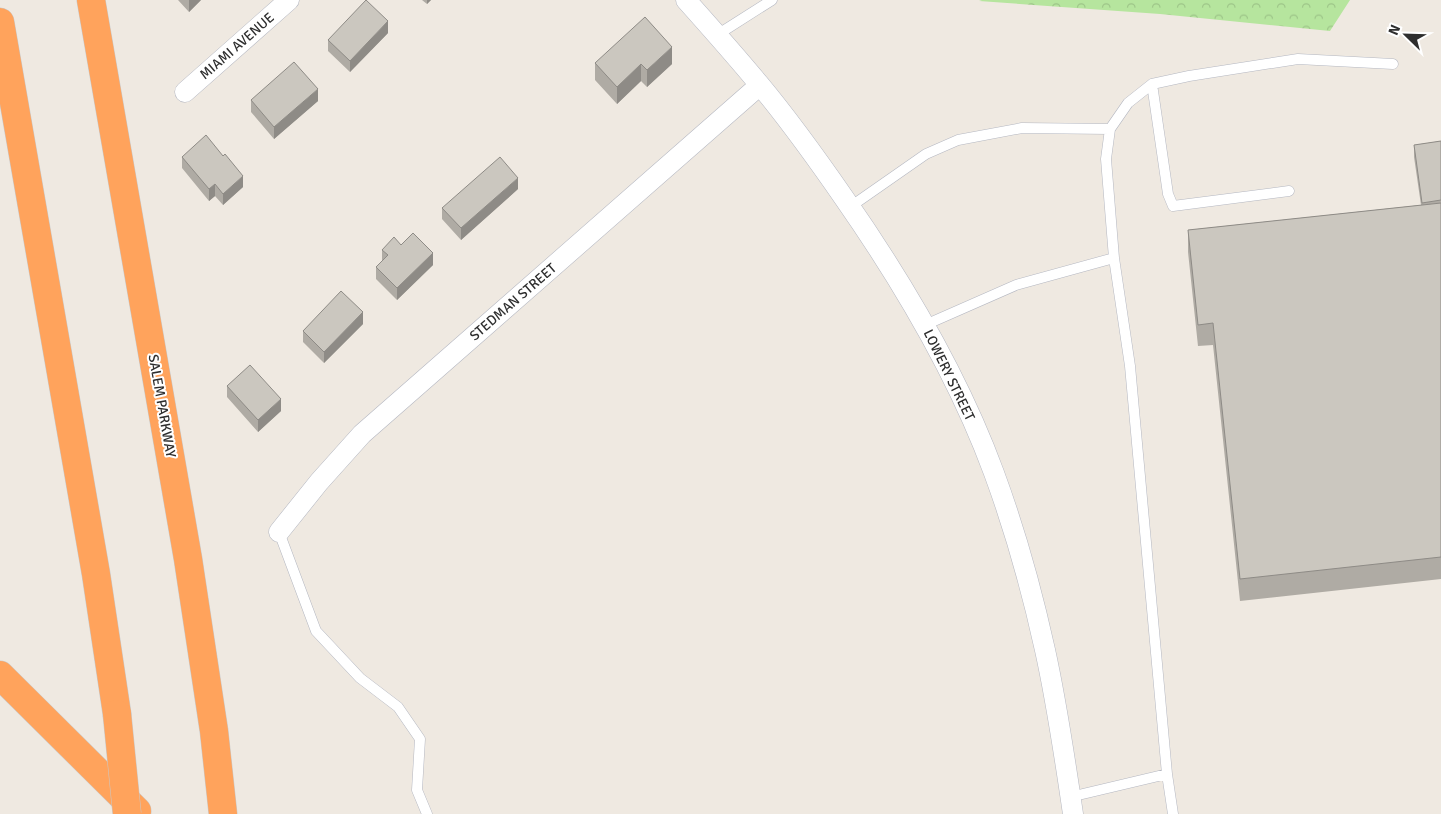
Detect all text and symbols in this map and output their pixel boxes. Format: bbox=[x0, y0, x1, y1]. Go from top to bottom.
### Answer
street label: MIAMI AVENUE bbox=[196, 9, 278, 83]
north arrow bbox=[1381, 10, 1431, 60]
text: N bbox=[1385, 22, 1404, 38]
street label: STEDMAN STREET bbox=[466, 260, 560, 344]
street label: LOWERY STREET bbox=[920, 327, 979, 424]
street label: SALEM PARKWAY bbox=[145, 353, 179, 459]

